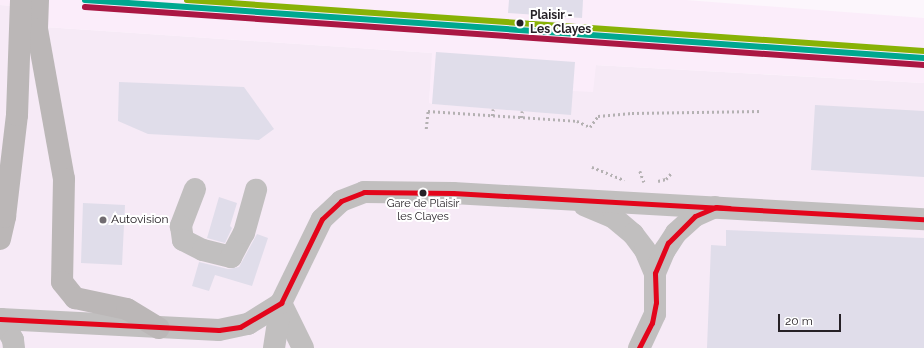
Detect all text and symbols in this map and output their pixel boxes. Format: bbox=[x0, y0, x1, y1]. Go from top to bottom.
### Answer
place label: Plaisir - Les Clayes bbox=[530, 9, 591, 37]
marker: Plaisir - Les Clayes bbox=[513, 16, 527, 30]
marker: Gare de Plaisir les Clayes bbox=[418, 188, 428, 198]
place label: Gare de Plaisir les Clayes bbox=[387, 198, 459, 224]
place label: Autovision bbox=[111, 213, 168, 227]
marker: Autovision bbox=[98, 215, 108, 225]
scale bar bbox=[780, 306, 843, 332]
text: 20 m bbox=[785, 314, 813, 328]

